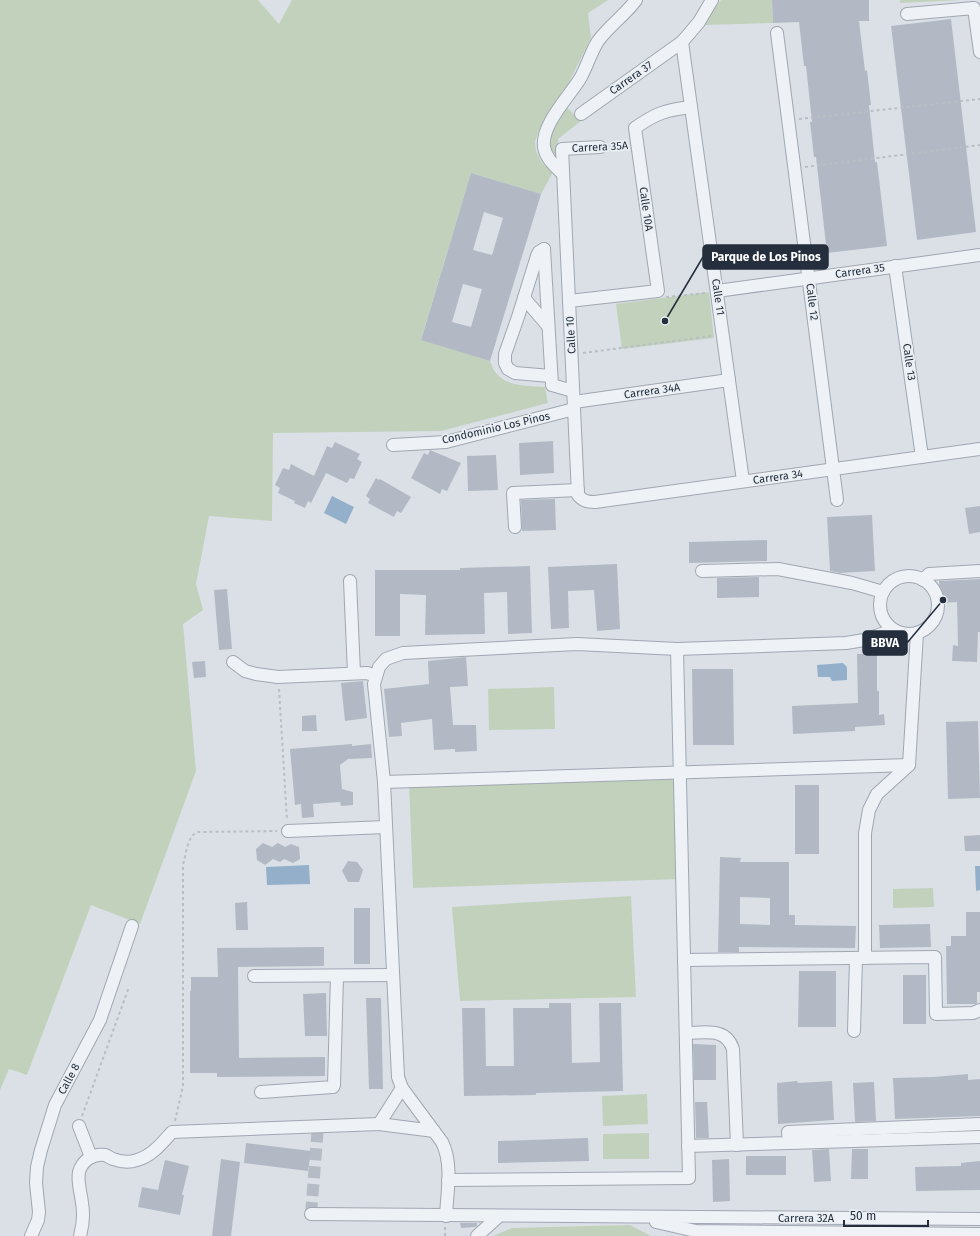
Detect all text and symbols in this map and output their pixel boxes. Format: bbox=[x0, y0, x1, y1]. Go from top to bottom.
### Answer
street label: Carrera 37 bbox=[607, 58, 655, 97]
street label: Carrera 35A bbox=[572, 139, 629, 155]
street label: Calle 10A bbox=[636, 186, 656, 233]
callout: Parque de Los Pinos bbox=[703, 245, 828, 269]
text: Parque de Los Pinos bbox=[711, 250, 821, 264]
street label: Carrera 35 bbox=[834, 261, 886, 281]
street label: Calle 11 bbox=[709, 278, 727, 316]
street label: Calle 12 bbox=[803, 283, 821, 321]
street label: Calle 10 bbox=[564, 316, 578, 354]
street label: Calle 13 bbox=[900, 343, 918, 381]
street label: Carrera 34A bbox=[623, 381, 682, 401]
street label: Condominio Los Pinos bbox=[441, 409, 551, 447]
street label: Carrera 34 bbox=[752, 467, 804, 487]
callout: BBVA bbox=[863, 631, 907, 655]
text: BBVA bbox=[871, 636, 900, 650]
street label: Calle 8 bbox=[55, 1061, 83, 1097]
scale bar bbox=[844, 1202, 928, 1228]
text: 50 m bbox=[850, 1209, 876, 1223]
street label: Carrera 32A bbox=[778, 1212, 835, 1225]

